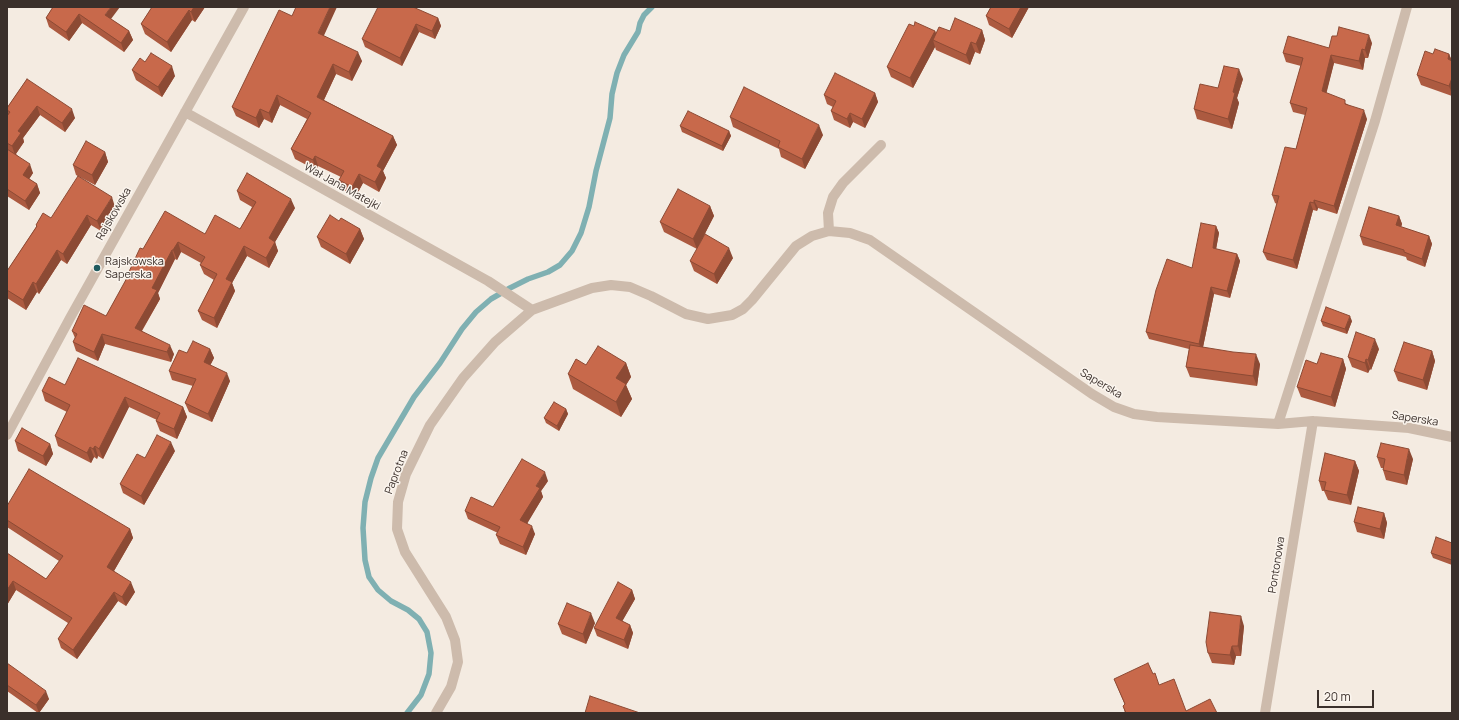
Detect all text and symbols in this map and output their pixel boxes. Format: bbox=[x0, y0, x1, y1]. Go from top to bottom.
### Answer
street label: Wał Jana Matejki bbox=[302, 161, 382, 213]
street label: Rajskowska bbox=[94, 185, 134, 243]
place label: Rajskowska Saperska bbox=[105, 255, 164, 281]
marker: Rajskowska Saperska bbox=[92, 263, 102, 273]
street label: Saperska bbox=[1077, 366, 1125, 402]
street label: Saperska bbox=[1391, 409, 1439, 429]
street label: Paprotna bbox=[383, 448, 411, 496]
street label: Pontonowa bbox=[1266, 536, 1288, 594]
scale bar bbox=[1319, 682, 1376, 708]
text: 20 m bbox=[1324, 688, 1351, 705]

